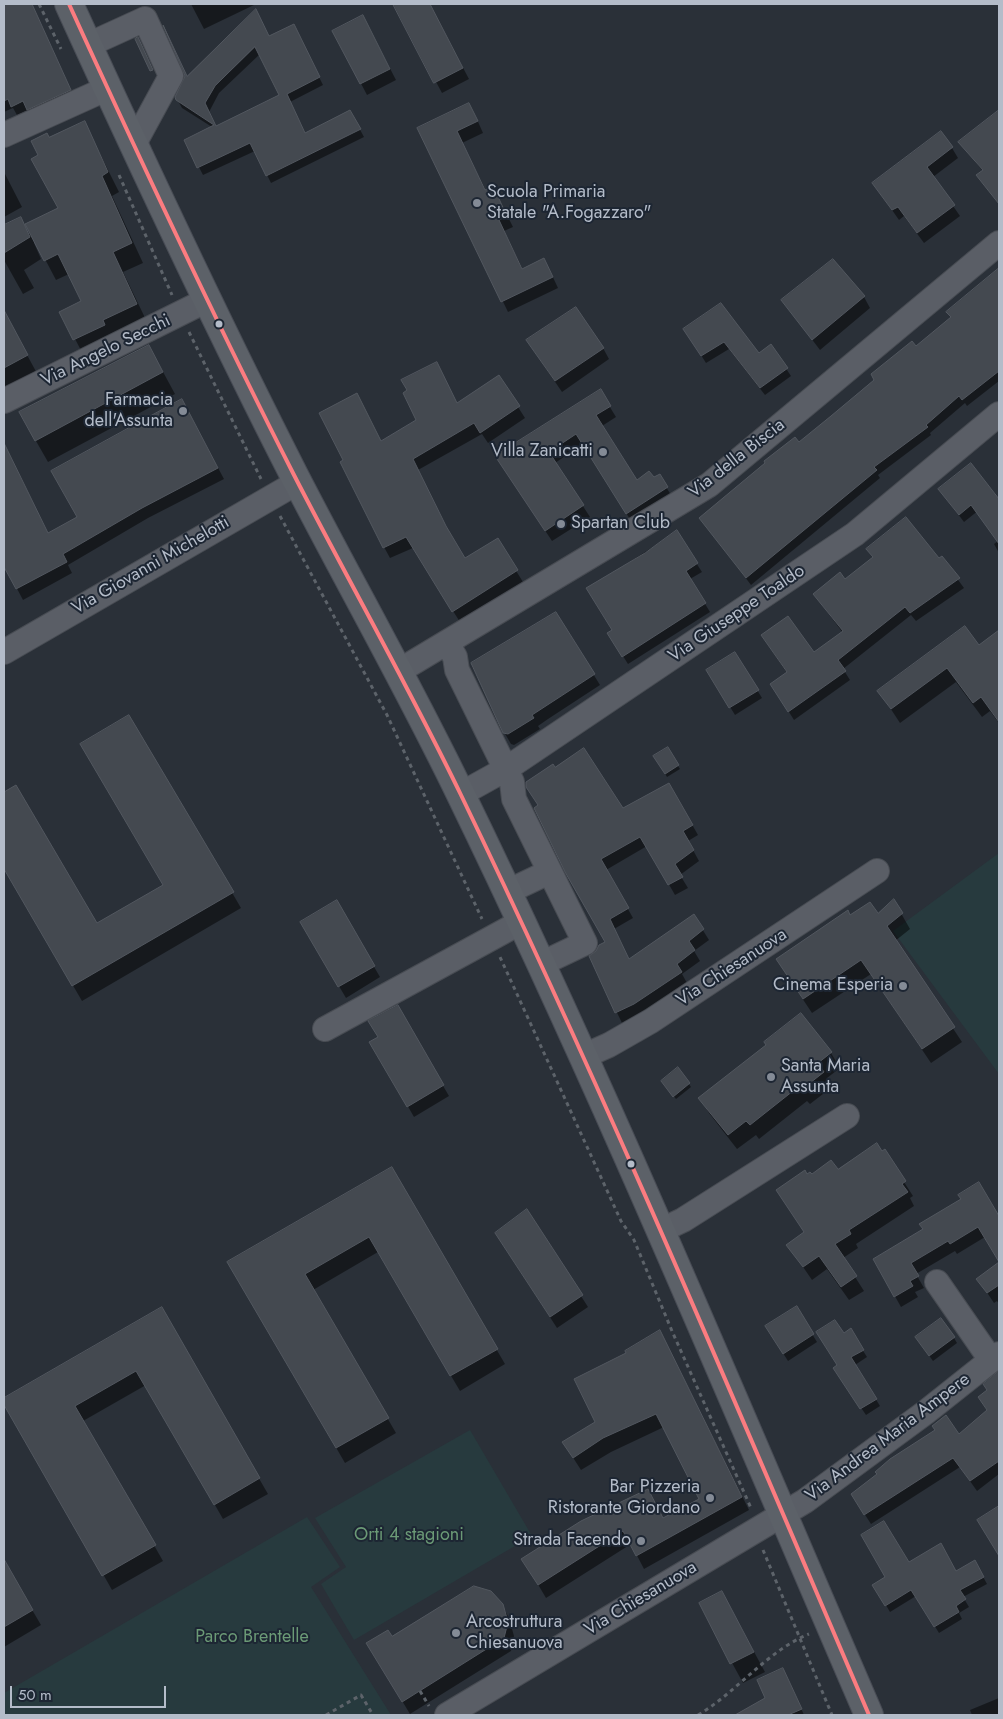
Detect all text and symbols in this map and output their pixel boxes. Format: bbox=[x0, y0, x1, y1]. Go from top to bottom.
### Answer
place label: Scuola Primaria Statale "A.Fogazzaro" bbox=[487, 182, 652, 224]
marker: Scuola Primaria Statale "A.Fogazzaro" bbox=[471, 197, 483, 209]
street label: Via Angelo Secchi bbox=[38, 310, 174, 392]
unlabelled marker bbox=[214, 319, 224, 329]
place label: Farmacia dell'Assunta bbox=[84, 390, 173, 432]
marker: Farmacia dell'Assunta bbox=[177, 405, 189, 417]
street label: Via della Biscia bbox=[684, 415, 790, 503]
place label: Villa Zanicatti bbox=[491, 441, 593, 463]
marker: Villa Zanicatti bbox=[597, 446, 609, 458]
street label: Via Giovanni Michelotti bbox=[68, 512, 234, 620]
place label: Spartan Club bbox=[571, 513, 670, 535]
marker: Spartan Club bbox=[555, 518, 567, 530]
street label: Via Giuseppe Toaldo bbox=[665, 560, 809, 668]
street label: Via Chiesanuova bbox=[673, 924, 791, 1012]
place label: Cinema Esperia bbox=[773, 975, 893, 997]
marker: Cinema Esperia bbox=[897, 980, 909, 992]
place label: Santa Maria Assunta bbox=[781, 1056, 870, 1098]
marker: Santa Maria Assunta bbox=[765, 1071, 777, 1083]
unlabelled marker bbox=[626, 1159, 636, 1169]
street label: Via Andrea Maria Ampere bbox=[802, 1369, 974, 1507]
place label: Bar Pizzeria Ristorante Giordano bbox=[548, 1477, 700, 1520]
marker: Bar Pizzeria Ristorante Giordano bbox=[704, 1492, 716, 1504]
park label: Orti 4 stagioni bbox=[354, 1525, 464, 1547]
place label: Strada Facendo bbox=[513, 1530, 631, 1552]
marker: Strada Facendo bbox=[635, 1535, 647, 1547]
street label: Via Chiesanuova bbox=[581, 1557, 701, 1641]
place label: Arcostruttura Chiesanuova bbox=[466, 1612, 563, 1655]
park label: Parco Brentelle bbox=[195, 1627, 309, 1649]
marker: Arcostruttura Chiesanuova bbox=[450, 1627, 462, 1639]
scale bar bbox=[12, 1676, 169, 1708]
text: 50 m bbox=[18, 1684, 52, 1706]

